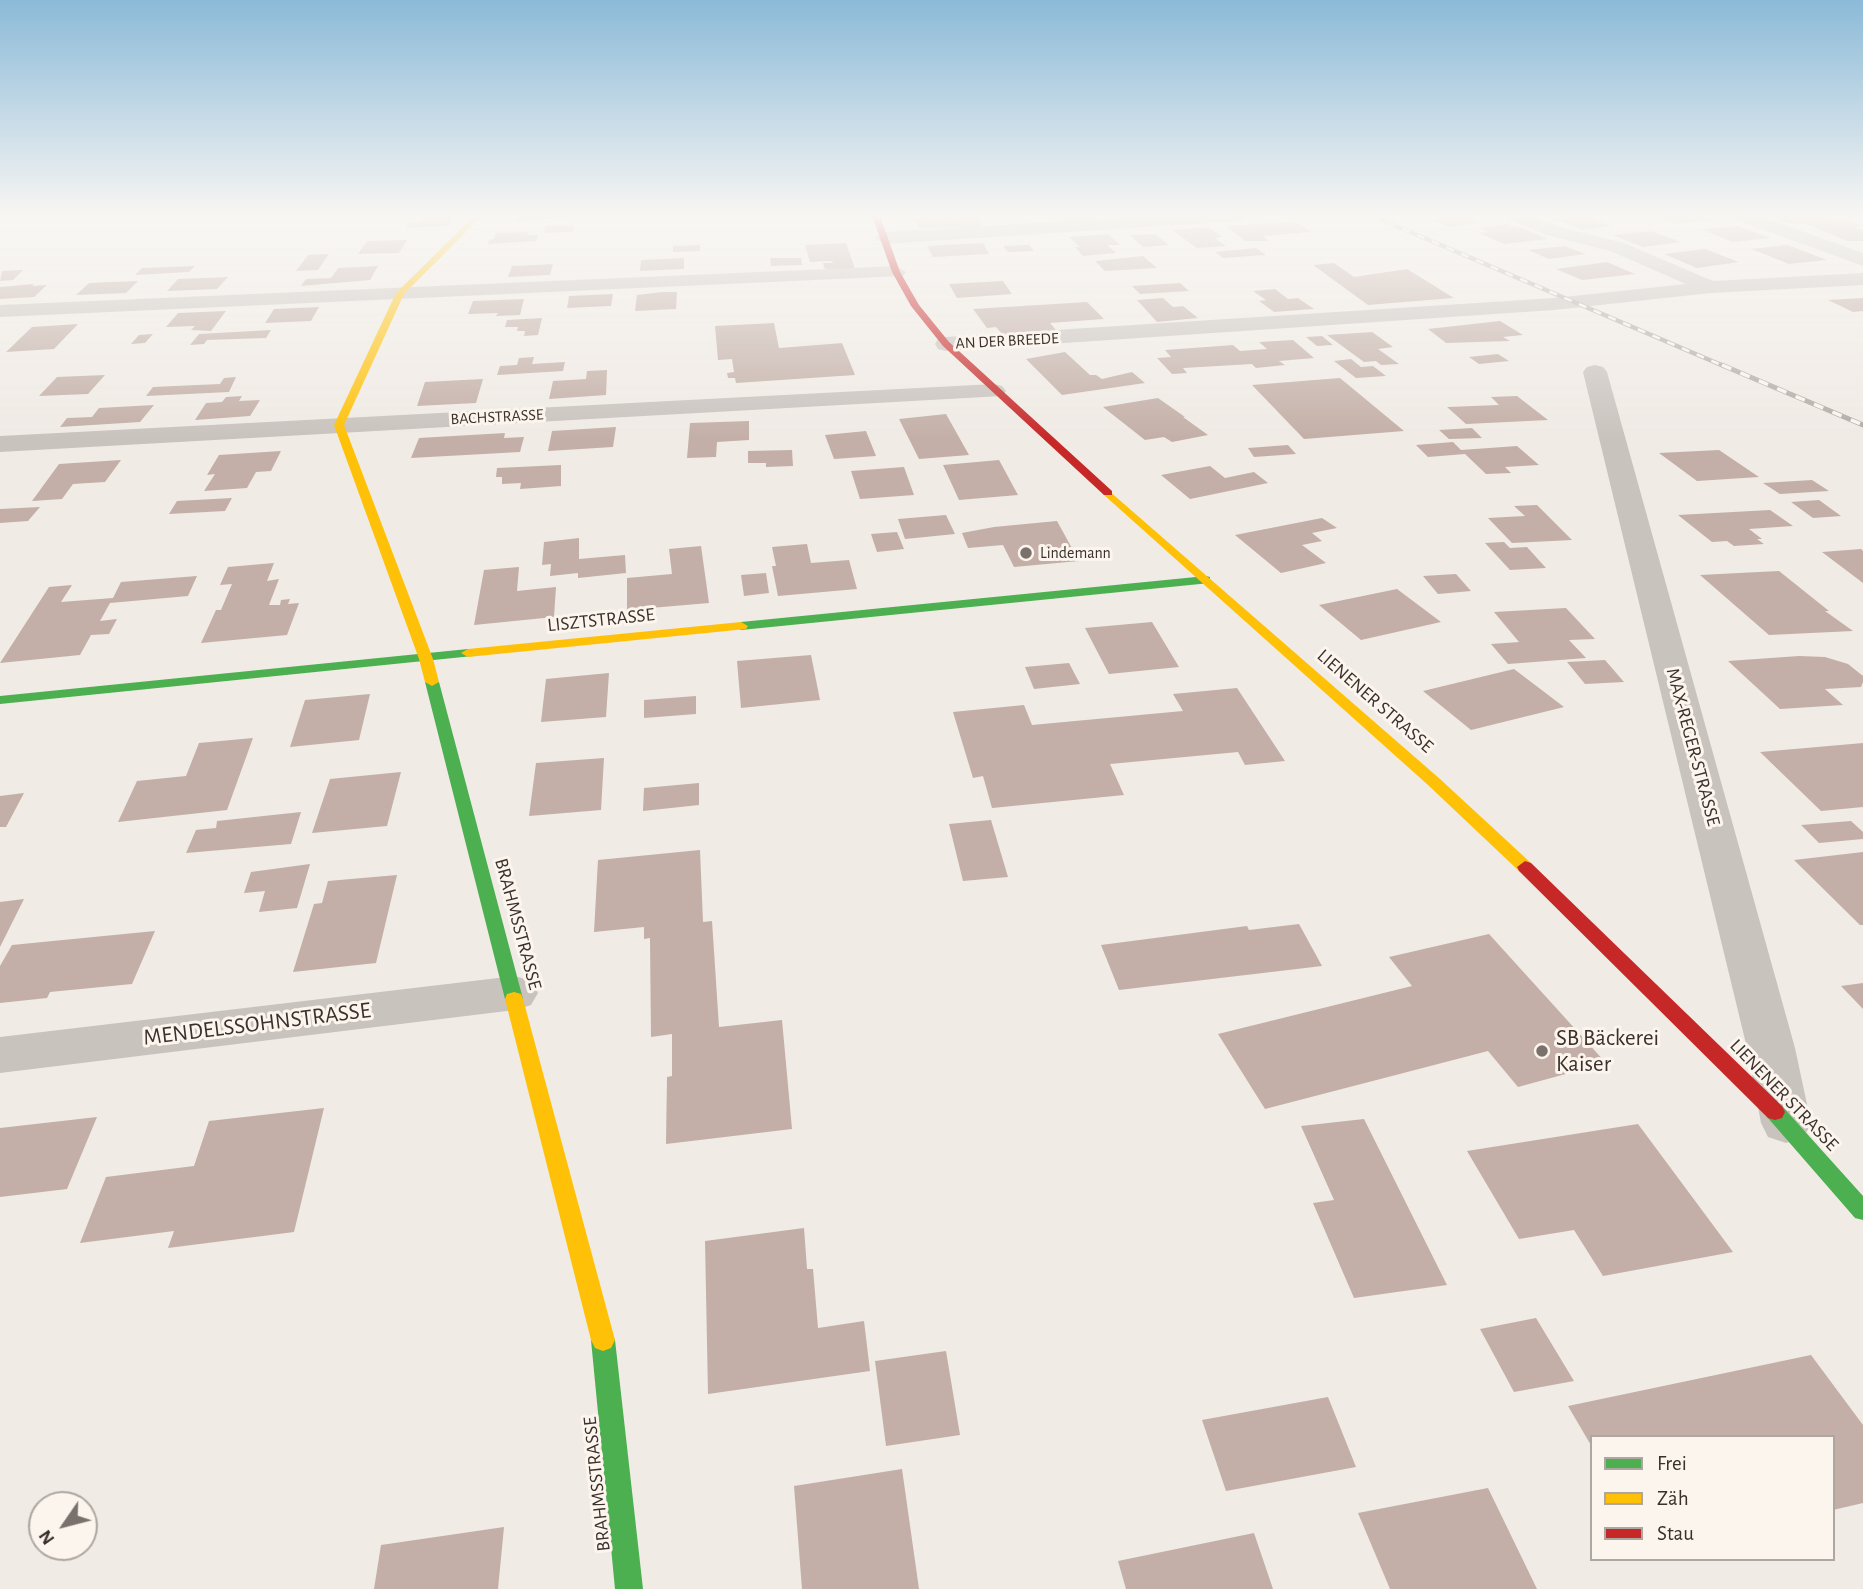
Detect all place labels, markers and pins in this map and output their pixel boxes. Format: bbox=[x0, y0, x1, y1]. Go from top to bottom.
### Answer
place label: Lindemann bbox=[1040, 543, 1111, 563]
marker: Lindemann bbox=[1018, 545, 1034, 561]
place label: SB Bäckerei Kaiser bbox=[1556, 1024, 1659, 1078]
marker: SB Bäckerei Kaiser bbox=[1534, 1043, 1550, 1059]

